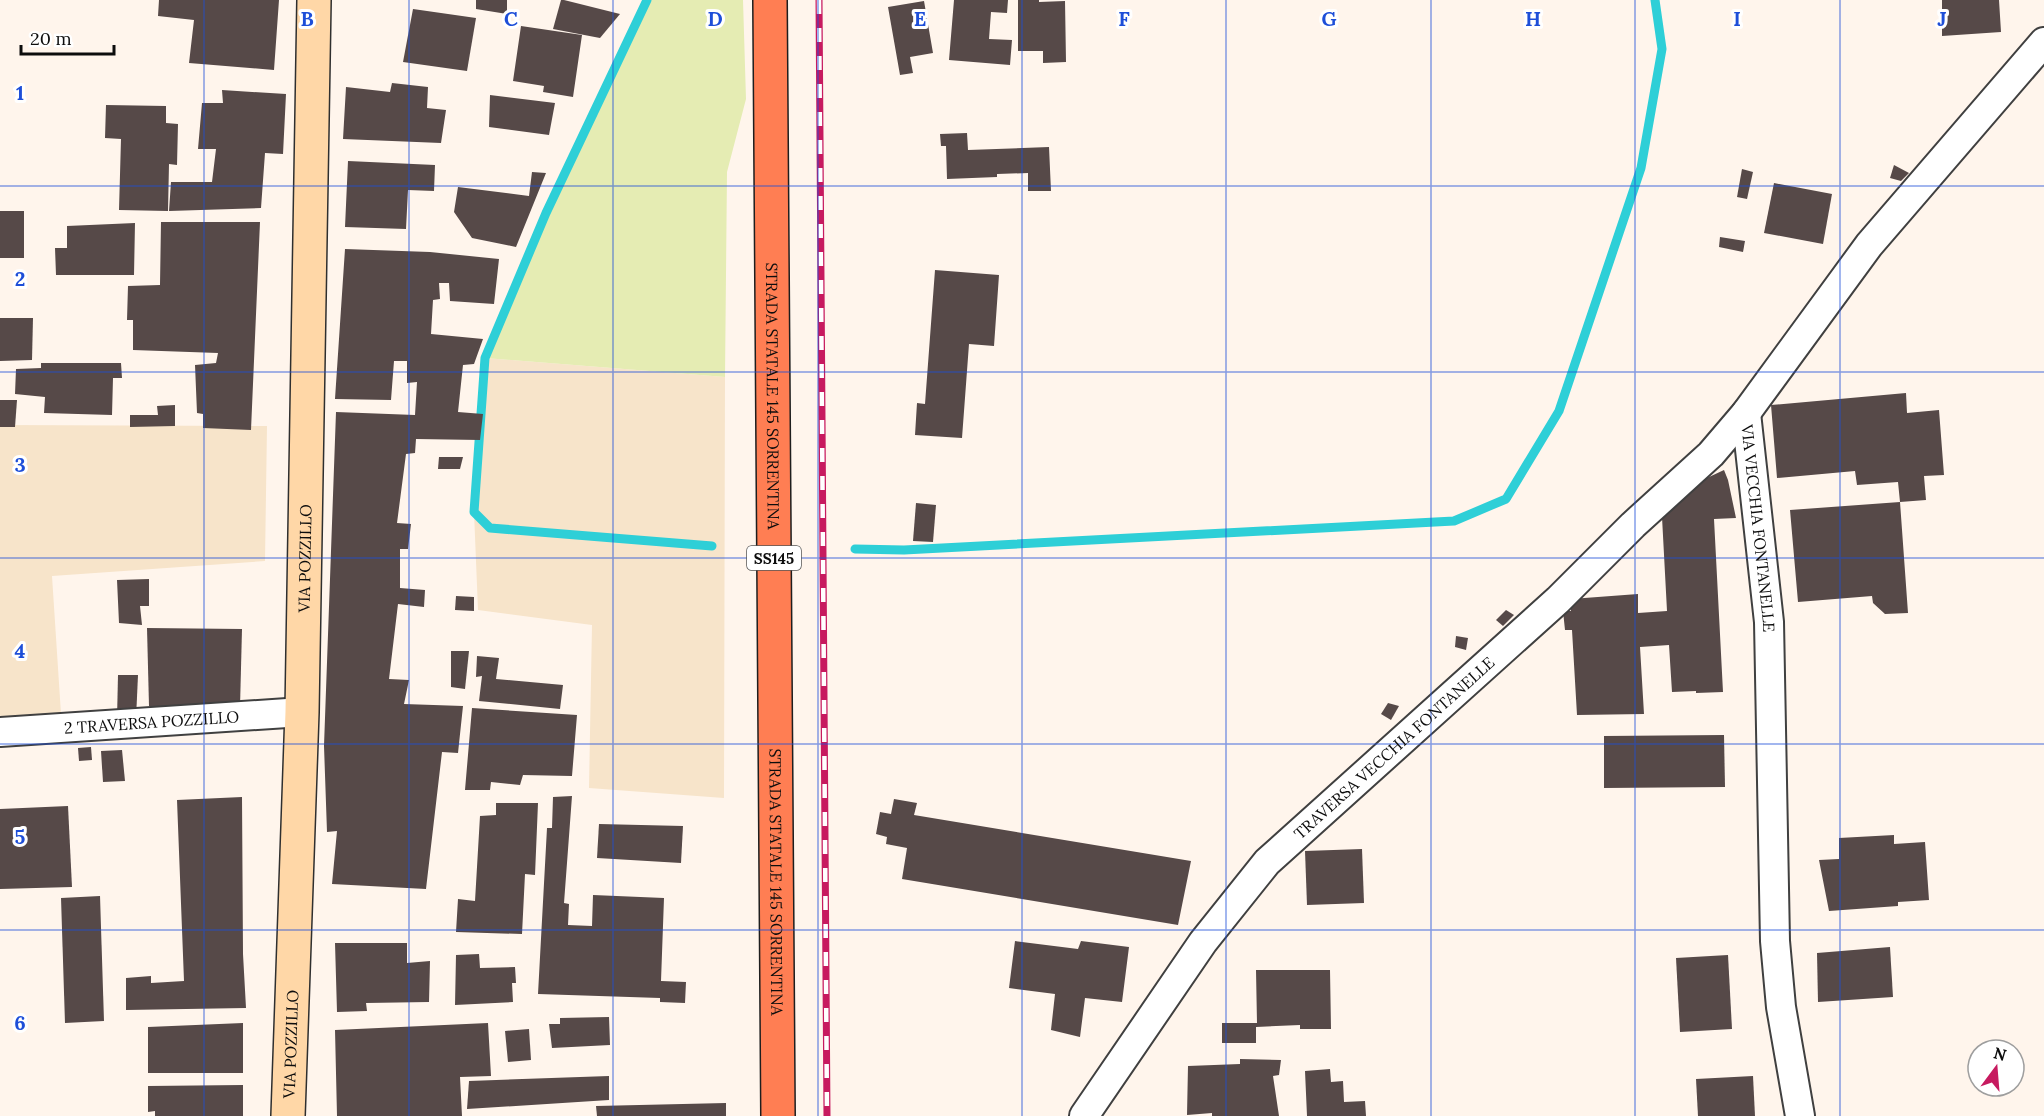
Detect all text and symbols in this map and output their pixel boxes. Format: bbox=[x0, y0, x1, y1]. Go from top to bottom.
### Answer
text: B bbox=[300, 6, 314, 31]
text: C bbox=[504, 6, 518, 31]
text: D bbox=[707, 6, 723, 31]
text: E bbox=[914, 6, 926, 31]
text: F bbox=[1118, 6, 1130, 31]
text: G bbox=[1321, 6, 1337, 31]
text: H bbox=[1525, 6, 1541, 31]
text: I bbox=[1733, 6, 1741, 31]
text: J bbox=[1937, 6, 1947, 31]
scale bar bbox=[21, 18, 114, 56]
text: 20 m bbox=[30, 27, 72, 50]
text: 1 bbox=[16, 80, 24, 105]
street label: STRADA STATALE 145 SORRENTINA bbox=[762, 262, 784, 531]
text: 2 bbox=[15, 266, 25, 291]
street label: VIA VECCHIA FONTANELLE bbox=[1737, 422, 1779, 632]
text: 3 bbox=[14, 452, 26, 477]
street label: VIA POZZILLO bbox=[294, 504, 316, 614]
road number: SS145 bbox=[747, 546, 801, 570]
text: 4 bbox=[15, 638, 26, 663]
street label: TRAVERSA VECCHIA FONTANELLE bbox=[1289, 652, 1498, 843]
street label: 2 TRAVERSA POZZILLO bbox=[64, 706, 240, 738]
street label: STRADA STATALE 145 SORRENTINA bbox=[765, 748, 787, 1017]
text: 5 bbox=[15, 824, 26, 849]
street label: VIA POZZILLO bbox=[279, 990, 302, 1100]
text: 6 bbox=[14, 1010, 26, 1035]
north arrow bbox=[1966, 1038, 2026, 1098]
text: N bbox=[1991, 1042, 2009, 1065]

